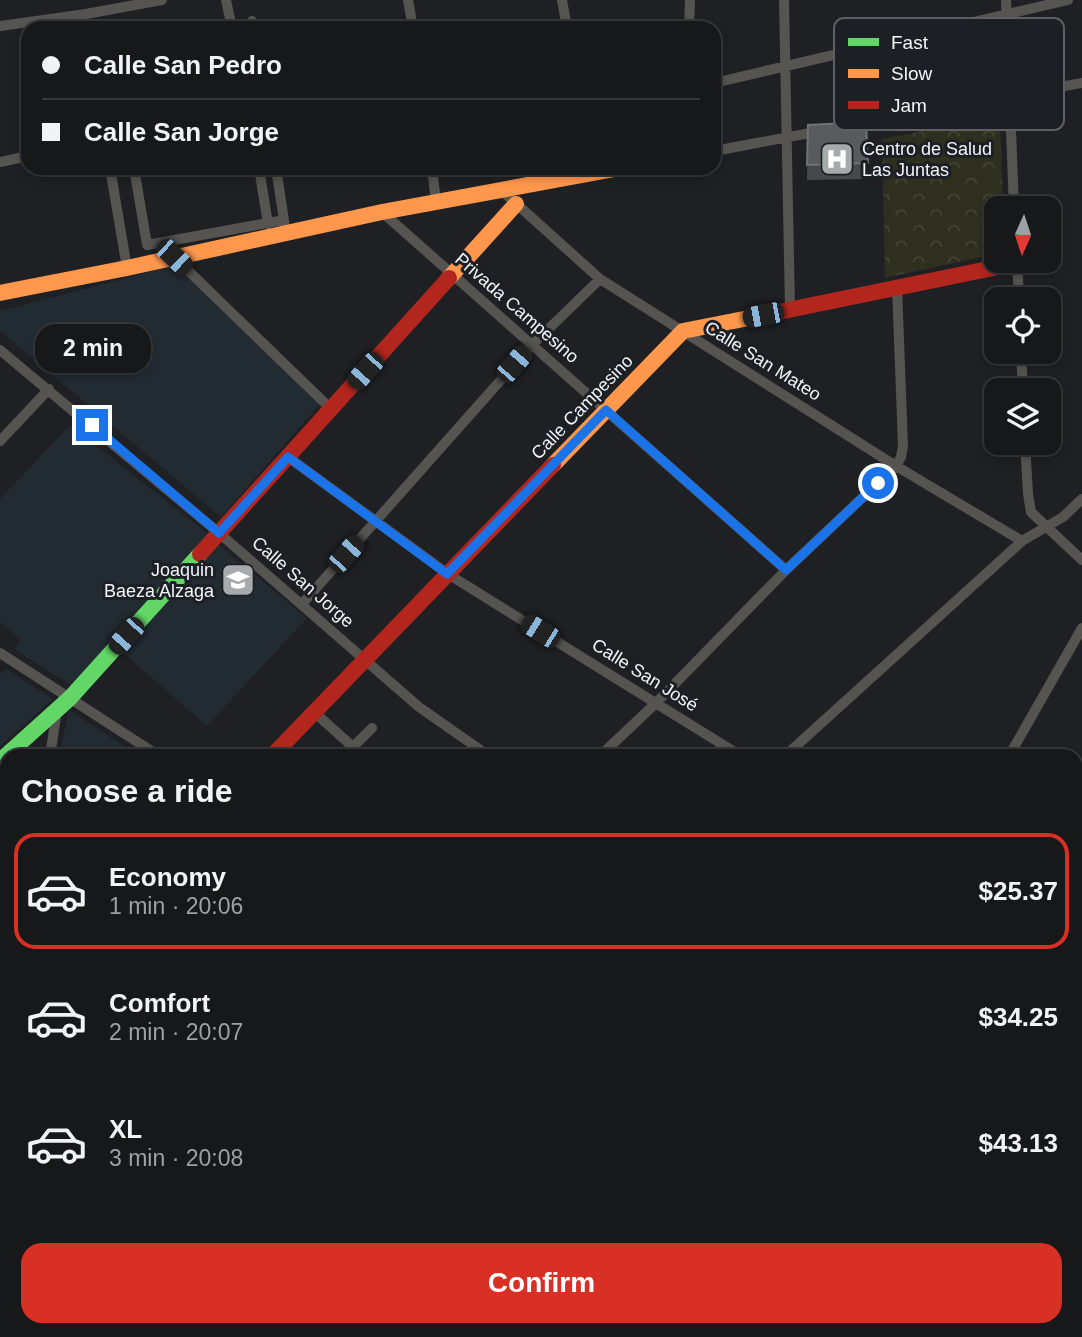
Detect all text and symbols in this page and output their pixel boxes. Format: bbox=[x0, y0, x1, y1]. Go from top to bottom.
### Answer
legend bbox=[834, 18, 1064, 130]
text: Fast bbox=[891, 32, 929, 53]
text: Calle San Pedro bbox=[84, 50, 282, 80]
text: Slow bbox=[891, 63, 932, 84]
text: Jam bbox=[891, 95, 927, 116]
text: Calle San Jorge bbox=[84, 117, 279, 147]
place label: Centro de Salud Las Juntas bbox=[862, 139, 992, 180]
hospital icon: Centro de Salud Las Juntas bbox=[818, 140, 856, 178]
north arrow bbox=[984, 196, 1060, 273]
map controls bbox=[984, 196, 1061, 455]
car bbox=[152, 235, 197, 279]
street label: Privada Campesino bbox=[451, 249, 583, 367]
button: locate bbox=[984, 287, 1061, 364]
car bbox=[741, 301, 786, 329]
street label: Calle San Mateo bbox=[701, 317, 825, 405]
callout: 2 min bbox=[34, 324, 150, 372]
text: 2 min bbox=[63, 335, 123, 361]
car bbox=[493, 341, 536, 387]
car bbox=[344, 348, 387, 394]
street label: Calle Campesino bbox=[527, 351, 637, 463]
button: layers bbox=[984, 378, 1061, 455]
route end bbox=[76, 409, 108, 441]
route start bbox=[862, 467, 894, 499]
car bbox=[325, 531, 368, 577]
street label: Calle San Jorge bbox=[248, 532, 358, 632]
place label: Joaquin Baeza Alzaga bbox=[104, 560, 215, 601]
school or university icon: Joaquin Baeza Alzaga bbox=[219, 561, 257, 599]
car bbox=[517, 611, 564, 651]
car bbox=[105, 613, 148, 659]
street label: Calle San José bbox=[588, 634, 702, 716]
text: Choose a ride bbox=[21, 773, 233, 809]
icon: car bbox=[25, 860, 88, 923]
text: Economy bbox=[109, 862, 226, 892]
text: $25.37 bbox=[978, 876, 1058, 906]
text: 1 min · 20:06 bbox=[109, 893, 243, 919]
icon: car bbox=[25, 986, 88, 1049]
text: Comfort bbox=[109, 988, 210, 1018]
text: $34.25 bbox=[978, 1002, 1058, 1032]
text: 2 min · 20:07 bbox=[109, 1019, 243, 1045]
icon: car bbox=[25, 1112, 88, 1175]
text: XL bbox=[109, 1114, 142, 1144]
text: $43.13 bbox=[978, 1128, 1058, 1158]
text: 3 min · 20:08 bbox=[109, 1145, 243, 1171]
button: Confirm bbox=[21, 1243, 1062, 1323]

